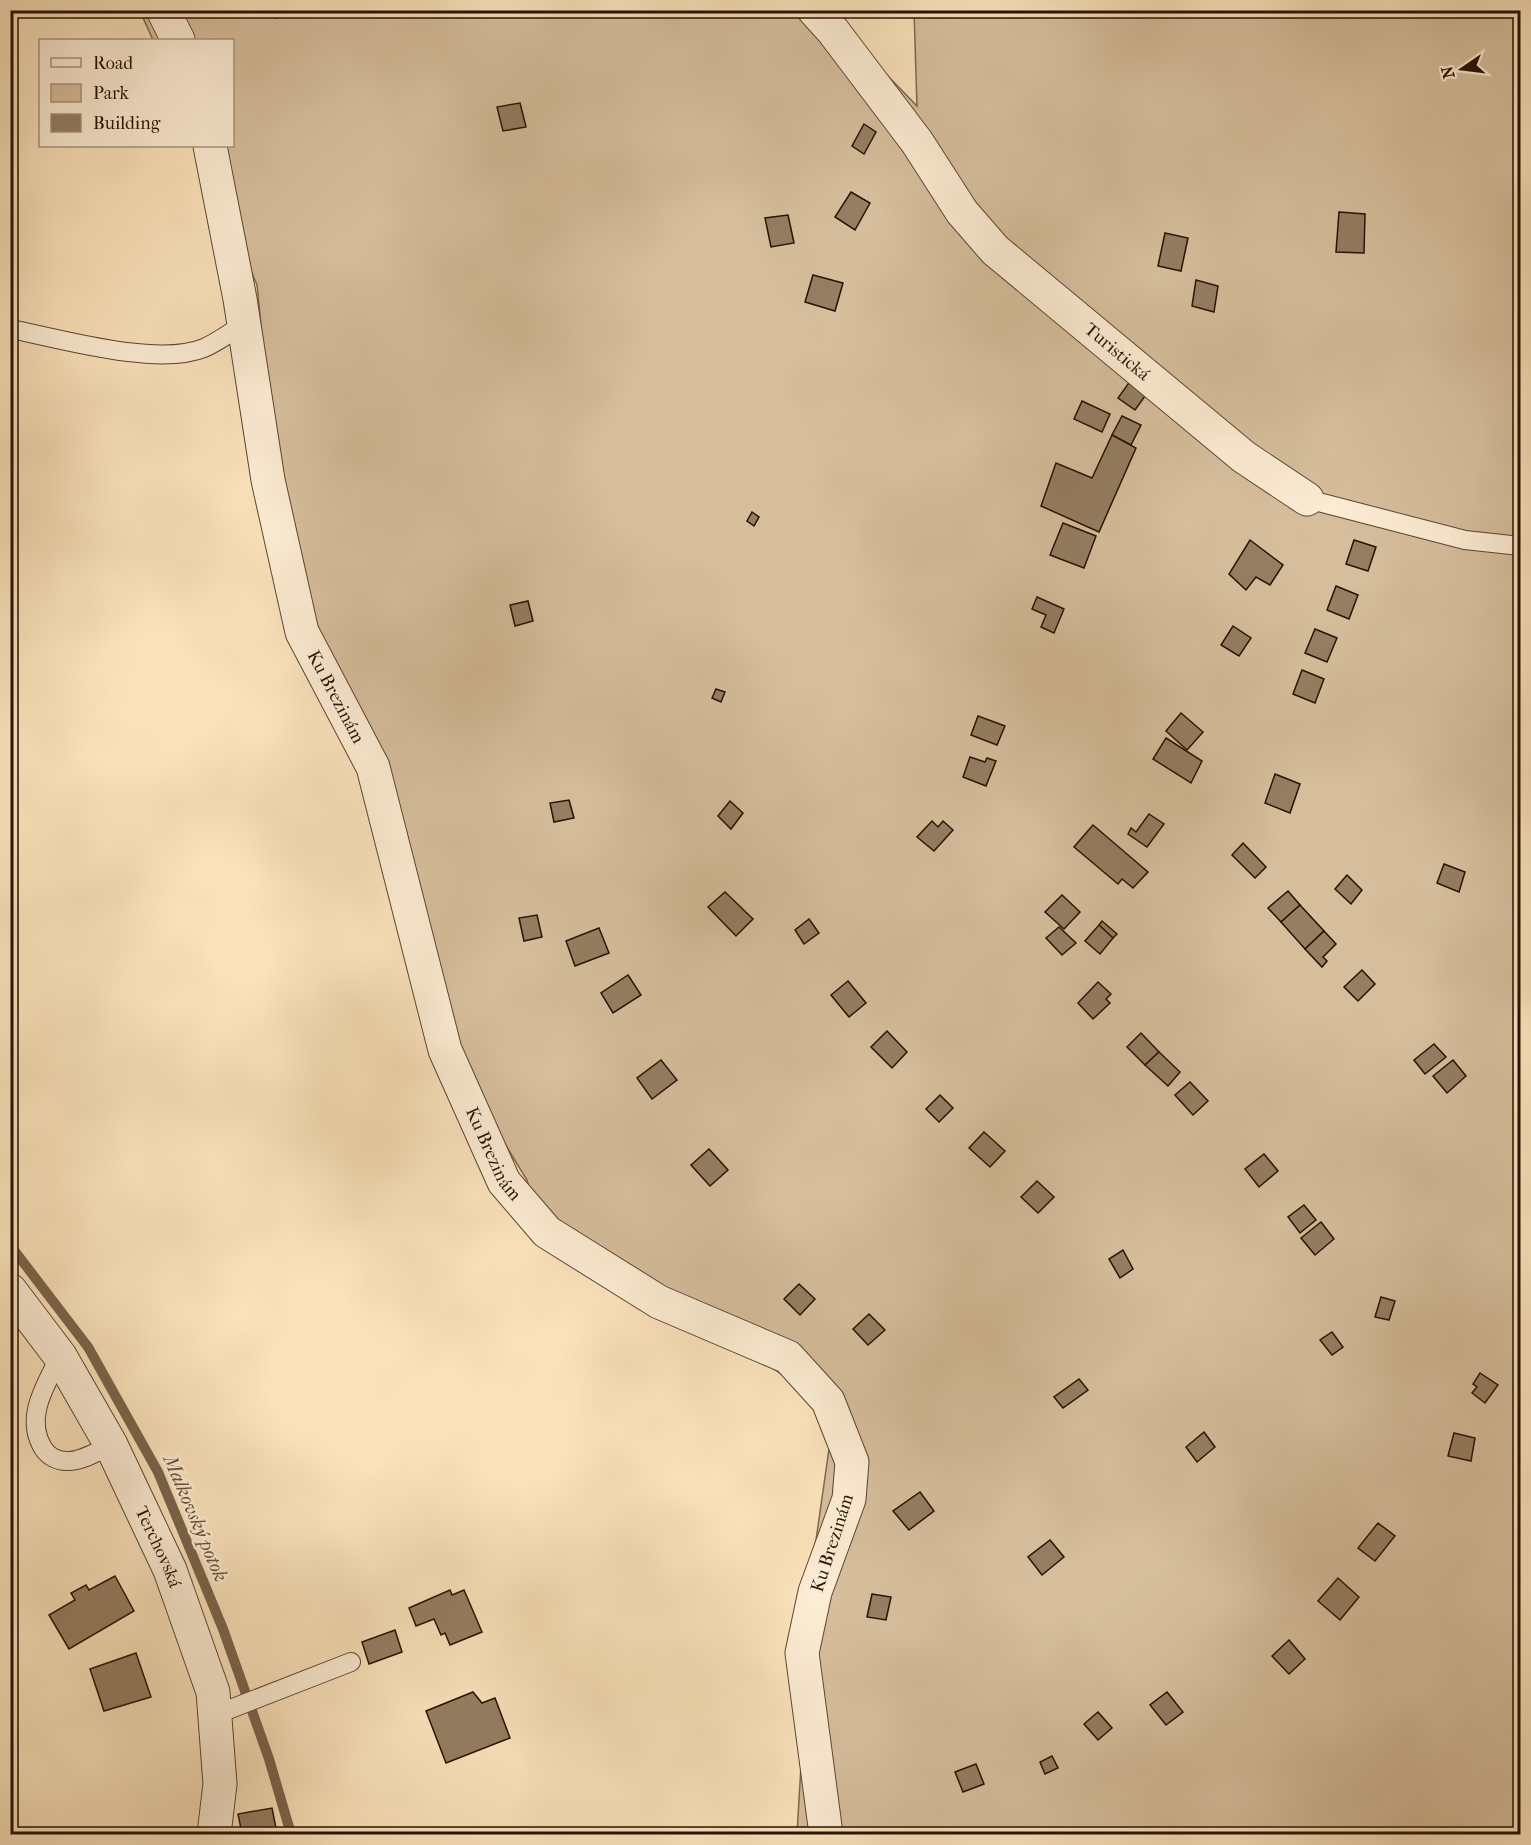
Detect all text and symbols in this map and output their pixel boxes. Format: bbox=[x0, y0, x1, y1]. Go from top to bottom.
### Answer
legend bbox=[39, 39, 234, 147]
north arrow bbox=[1432, 39, 1492, 99]
text: Road bbox=[93, 53, 133, 74]
text: N bbox=[1437, 63, 1459, 81]
text: Park bbox=[93, 83, 130, 104]
text: Building bbox=[93, 113, 161, 134]
street label: Turistická bbox=[1080, 319, 1154, 386]
street label: Ku Brezinám bbox=[303, 647, 369, 747]
street label: Ku Brezinám bbox=[461, 1104, 525, 1205]
water label: Malkovský potok bbox=[158, 1449, 233, 1585]
street label: Ku Brezinám bbox=[807, 1491, 858, 1595]
street label: Terchovská bbox=[131, 1503, 186, 1591]

